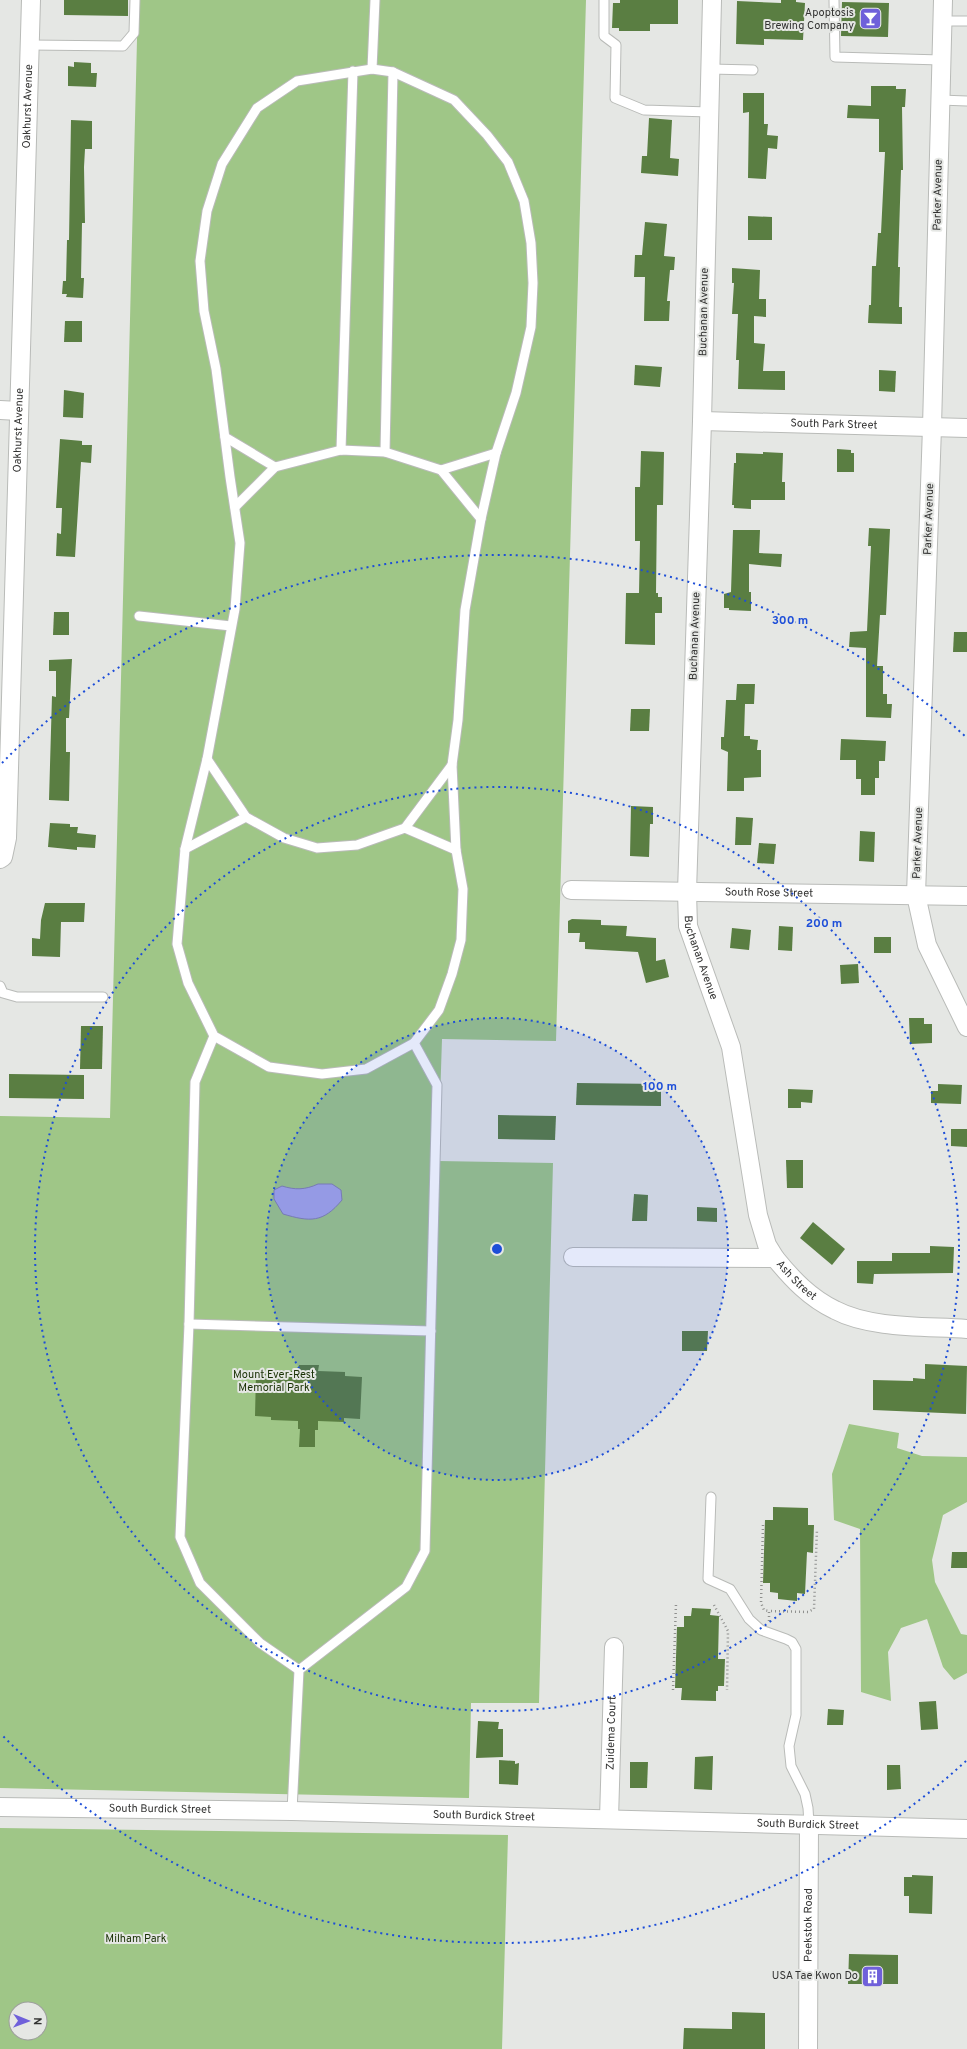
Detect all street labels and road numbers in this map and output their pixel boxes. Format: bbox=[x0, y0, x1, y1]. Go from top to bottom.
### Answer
street label: Oakhurst Avenue bbox=[20, 64, 36, 149]
street label: Parker Avenue bbox=[930, 159, 946, 231]
street label: Buchanan Avenue bbox=[696, 268, 712, 356]
street label: Oakhurst Avenue bbox=[10, 388, 27, 473]
street label: South Park Street bbox=[790, 416, 878, 433]
street label: Parker Avenue bbox=[921, 483, 937, 555]
street label: Buchanan Avenue bbox=[686, 592, 704, 680]
street label: Parker Avenue bbox=[910, 807, 926, 879]
street label: South Rose Street bbox=[725, 885, 813, 901]
street label: Buchanan Avenue bbox=[681, 915, 721, 1002]
street label: Ash Street bbox=[773, 1258, 819, 1304]
street label: Zuidema Court bbox=[603, 1696, 620, 1770]
street label: South Burdick Street bbox=[109, 1801, 211, 1817]
street label: South Burdick Street bbox=[433, 1808, 535, 1824]
street label: South Burdick Street bbox=[756, 1816, 859, 1833]
street label: Peekstok Road bbox=[801, 1888, 816, 1962]

